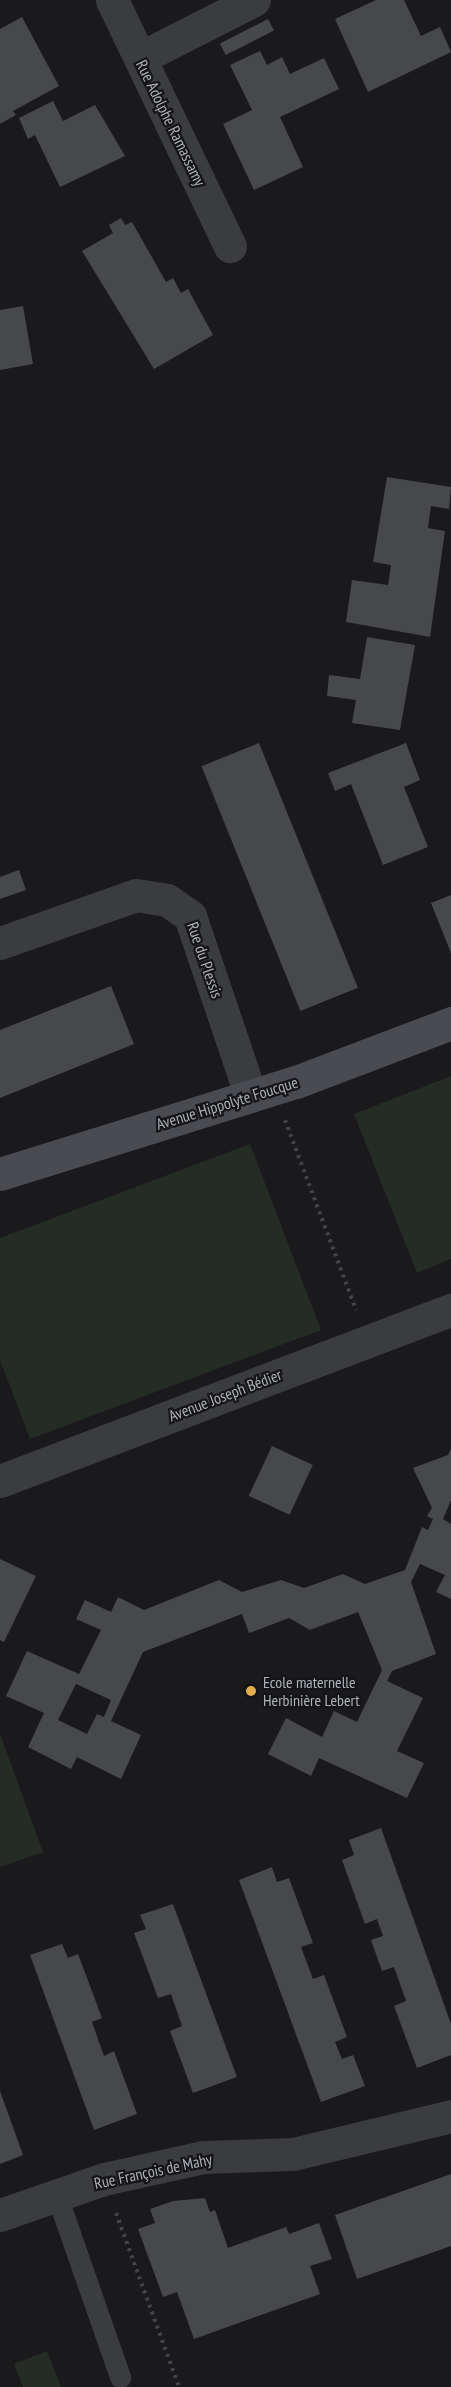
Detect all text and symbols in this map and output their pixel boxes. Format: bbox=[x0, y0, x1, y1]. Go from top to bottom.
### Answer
street label: Rue Adolphe Ramassamy bbox=[132, 57, 210, 189]
street label: Rue du Plessis bbox=[183, 919, 227, 1001]
street label: Avenue Hippolyte Foucque bbox=[154, 1072, 300, 1134]
street label: Avenue Joseph Bédier bbox=[166, 1365, 284, 1425]
place label: Ecole maternelle Herbinière Lebert bbox=[263, 1672, 360, 1710]
marker: Ecole maternelle Herbinière Lebert bbox=[244, 1684, 258, 1698]
street label: Rue François de Mahy bbox=[92, 2149, 214, 2193]

